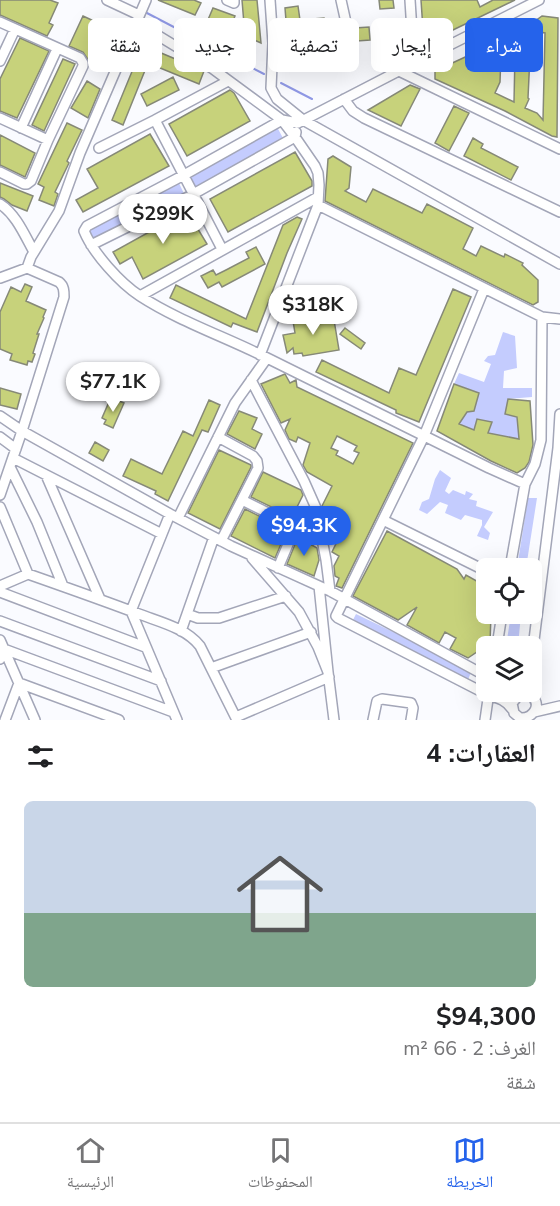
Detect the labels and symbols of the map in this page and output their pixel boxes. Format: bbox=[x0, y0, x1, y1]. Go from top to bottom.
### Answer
pin: $299K bbox=[121, 194, 205, 245]
pin: $318K bbox=[271, 285, 355, 336]
pin: $77.1K bbox=[64, 362, 162, 413]
pin: $94.3K bbox=[255, 506, 353, 557]

